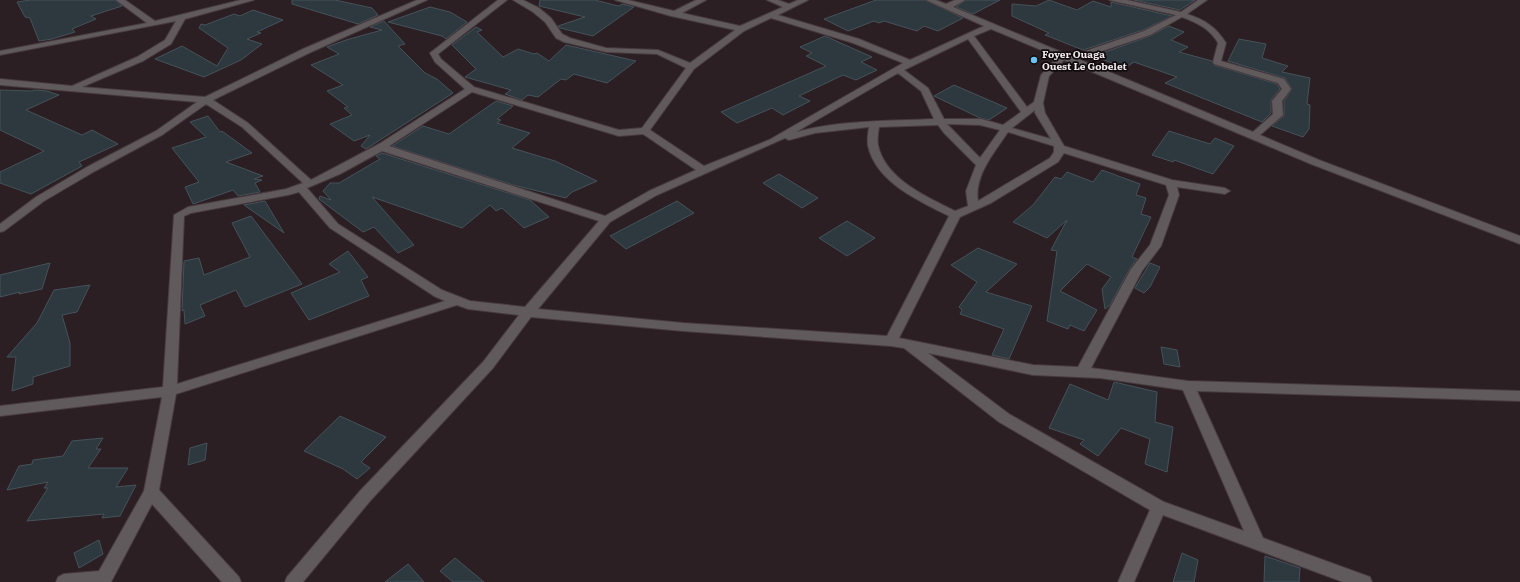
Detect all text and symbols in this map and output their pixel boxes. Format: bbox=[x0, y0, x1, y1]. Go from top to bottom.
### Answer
place label: Foyer Ouaga Ouest Le Gobelet bbox=[1042, 46, 1127, 73]
marker: Foyer Ouaga Ouest Le Gobelet bbox=[1029, 55, 1039, 65]

